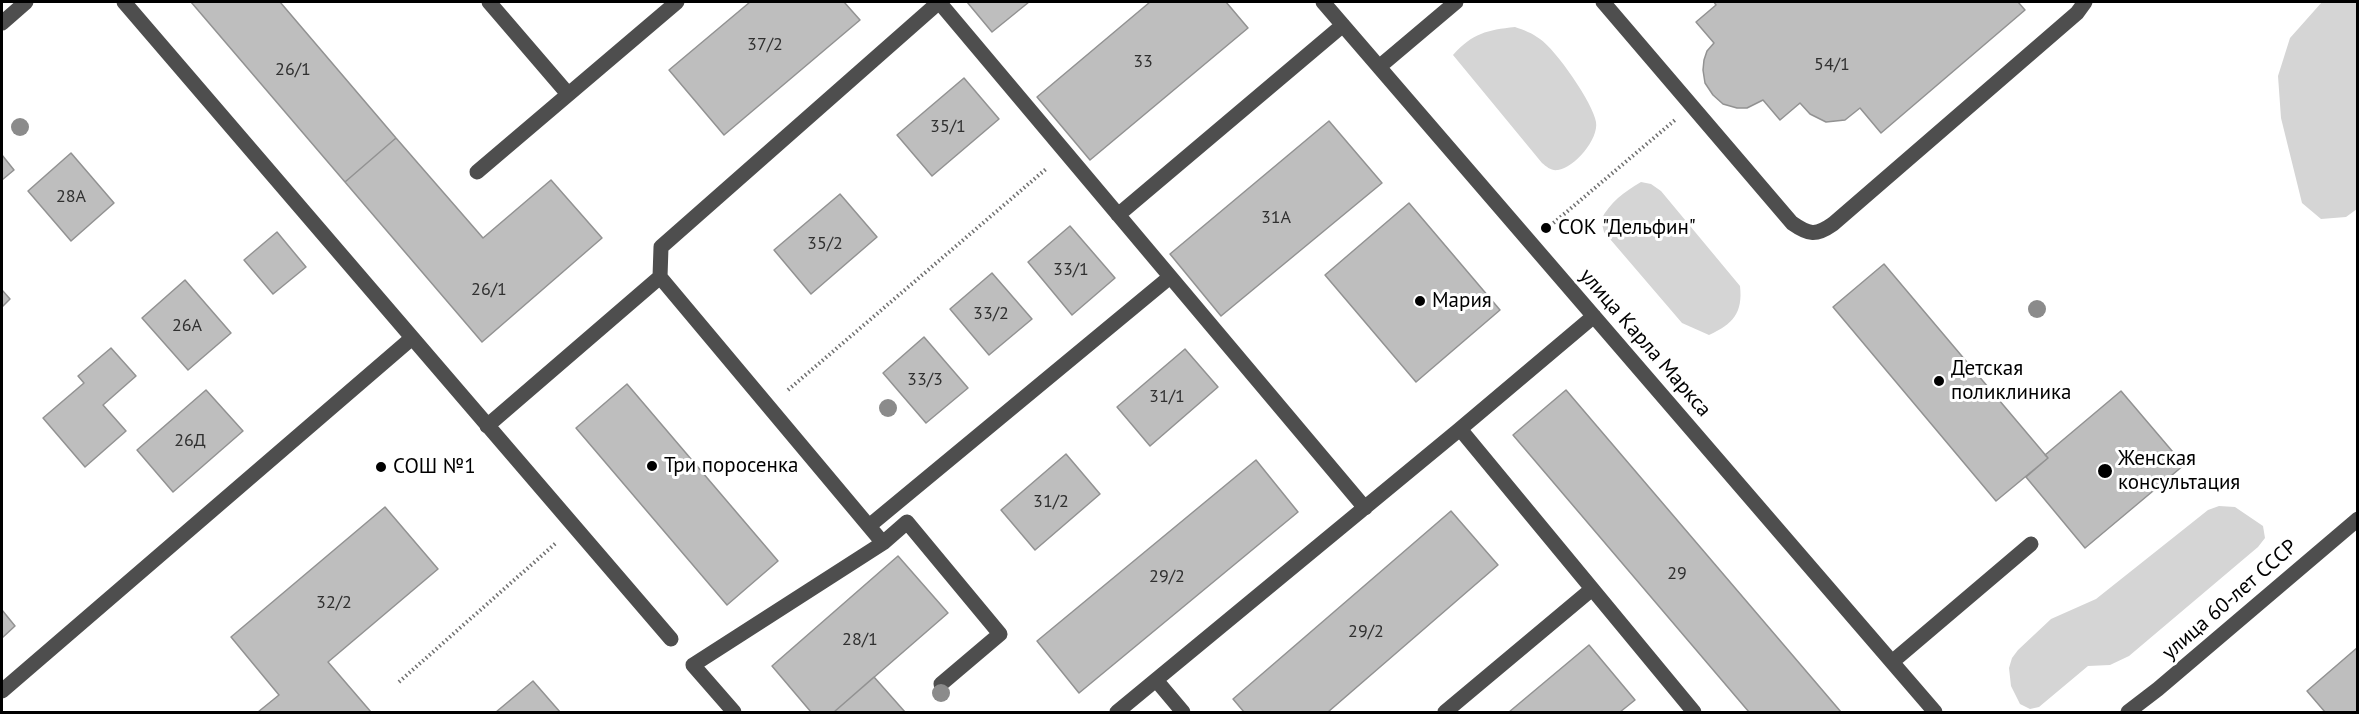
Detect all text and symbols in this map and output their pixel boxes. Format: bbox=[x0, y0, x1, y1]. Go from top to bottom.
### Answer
house number: 37/2 bbox=[747, 34, 783, 56]
house number: 33 bbox=[1133, 51, 1153, 73]
house number: 54/1 bbox=[1814, 54, 1850, 76]
house number: 26/1 bbox=[275, 59, 311, 81]
house number: 35/1 bbox=[930, 116, 966, 138]
house number: 28А bbox=[56, 186, 86, 208]
house number: 31А bbox=[1261, 207, 1291, 229]
place label: СОК "Дельфин" bbox=[1558, 215, 1696, 241]
marker: СОК "Дельфин" bbox=[1539, 221, 1553, 235]
house number: 35/2 bbox=[807, 233, 843, 255]
house number: 33/1 bbox=[1053, 259, 1089, 281]
street label: улица Карла Маркса bbox=[1574, 264, 1716, 422]
house number: 26/1 bbox=[471, 279, 507, 301]
place label: Мария bbox=[1432, 288, 1492, 314]
marker: Мария bbox=[1413, 294, 1427, 308]
house number: 33/2 bbox=[973, 303, 1009, 325]
house number: 26А bbox=[172, 315, 202, 337]
place label: Детская поликлиника bbox=[1951, 356, 2071, 406]
house number: 33/3 bbox=[907, 369, 943, 391]
marker: Детская поликлиника bbox=[1932, 374, 1946, 388]
house number: 31/1 bbox=[1149, 386, 1185, 408]
house number: 26Д bbox=[174, 430, 206, 452]
place label: Женская консультация bbox=[2118, 446, 2240, 496]
place label: Три поросенка bbox=[664, 453, 798, 479]
place label: СОШ №1 bbox=[393, 454, 476, 480]
marker: Три поросенка bbox=[645, 459, 659, 473]
marker: СОШ №1 bbox=[374, 460, 388, 474]
marker: Женская консультация bbox=[2096, 462, 2114, 480]
house number: 31/2 bbox=[1033, 491, 1069, 513]
street label: улица 60-лет СССР bbox=[2157, 535, 2303, 665]
house number: 29 bbox=[1667, 563, 1687, 585]
house number: 29/2 bbox=[1149, 566, 1185, 588]
house number: 32/2 bbox=[316, 592, 352, 614]
house number: 29/2 bbox=[1348, 621, 1384, 643]
house number: 28/1 bbox=[842, 629, 878, 651]

